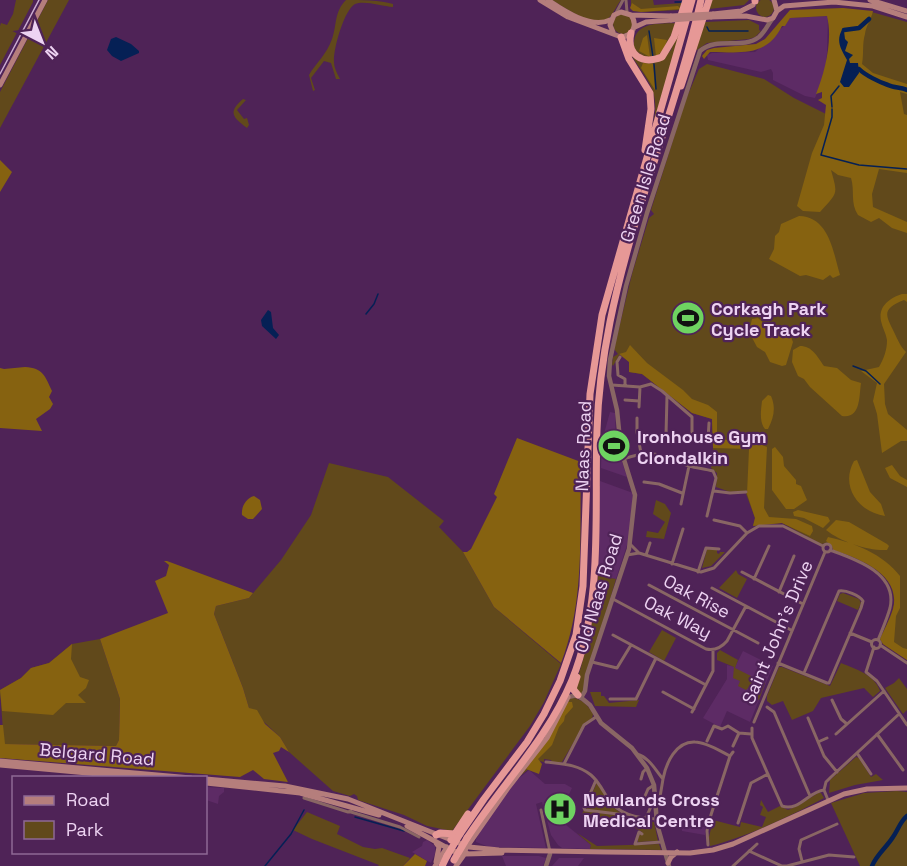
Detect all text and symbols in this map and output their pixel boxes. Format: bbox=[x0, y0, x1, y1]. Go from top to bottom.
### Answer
north arrow bbox=[12, 12, 72, 72]
text: N bbox=[41, 41, 63, 64]
street label: Green Isle Road bbox=[615, 111, 675, 245]
place label: Corkagh Park Cycle Track bbox=[711, 297, 826, 341]
sports icon: Corkagh Park Cycle Track bbox=[670, 300, 706, 336]
street label: Naas Road bbox=[570, 400, 596, 492]
place label: Ironhouse Gym Clondalkin bbox=[637, 425, 767, 469]
sports icon: Ironhouse Gym Clondalkin bbox=[596, 428, 632, 464]
street label: Old Naas Road bbox=[569, 531, 627, 655]
street label: Saint John's Drive bbox=[736, 557, 818, 707]
street label: Oak Rise bbox=[660, 569, 734, 623]
street label: Oak Way bbox=[640, 590, 716, 644]
street label: Belgard Road bbox=[38, 738, 156, 770]
legend bbox=[12, 776, 207, 854]
text: Road bbox=[66, 788, 110, 811]
place label: Newlands Cross Medical Centre bbox=[583, 788, 720, 832]
hospital icon: Newlands Cross Medical Centre bbox=[542, 791, 578, 827]
text: Park bbox=[66, 818, 104, 841]

